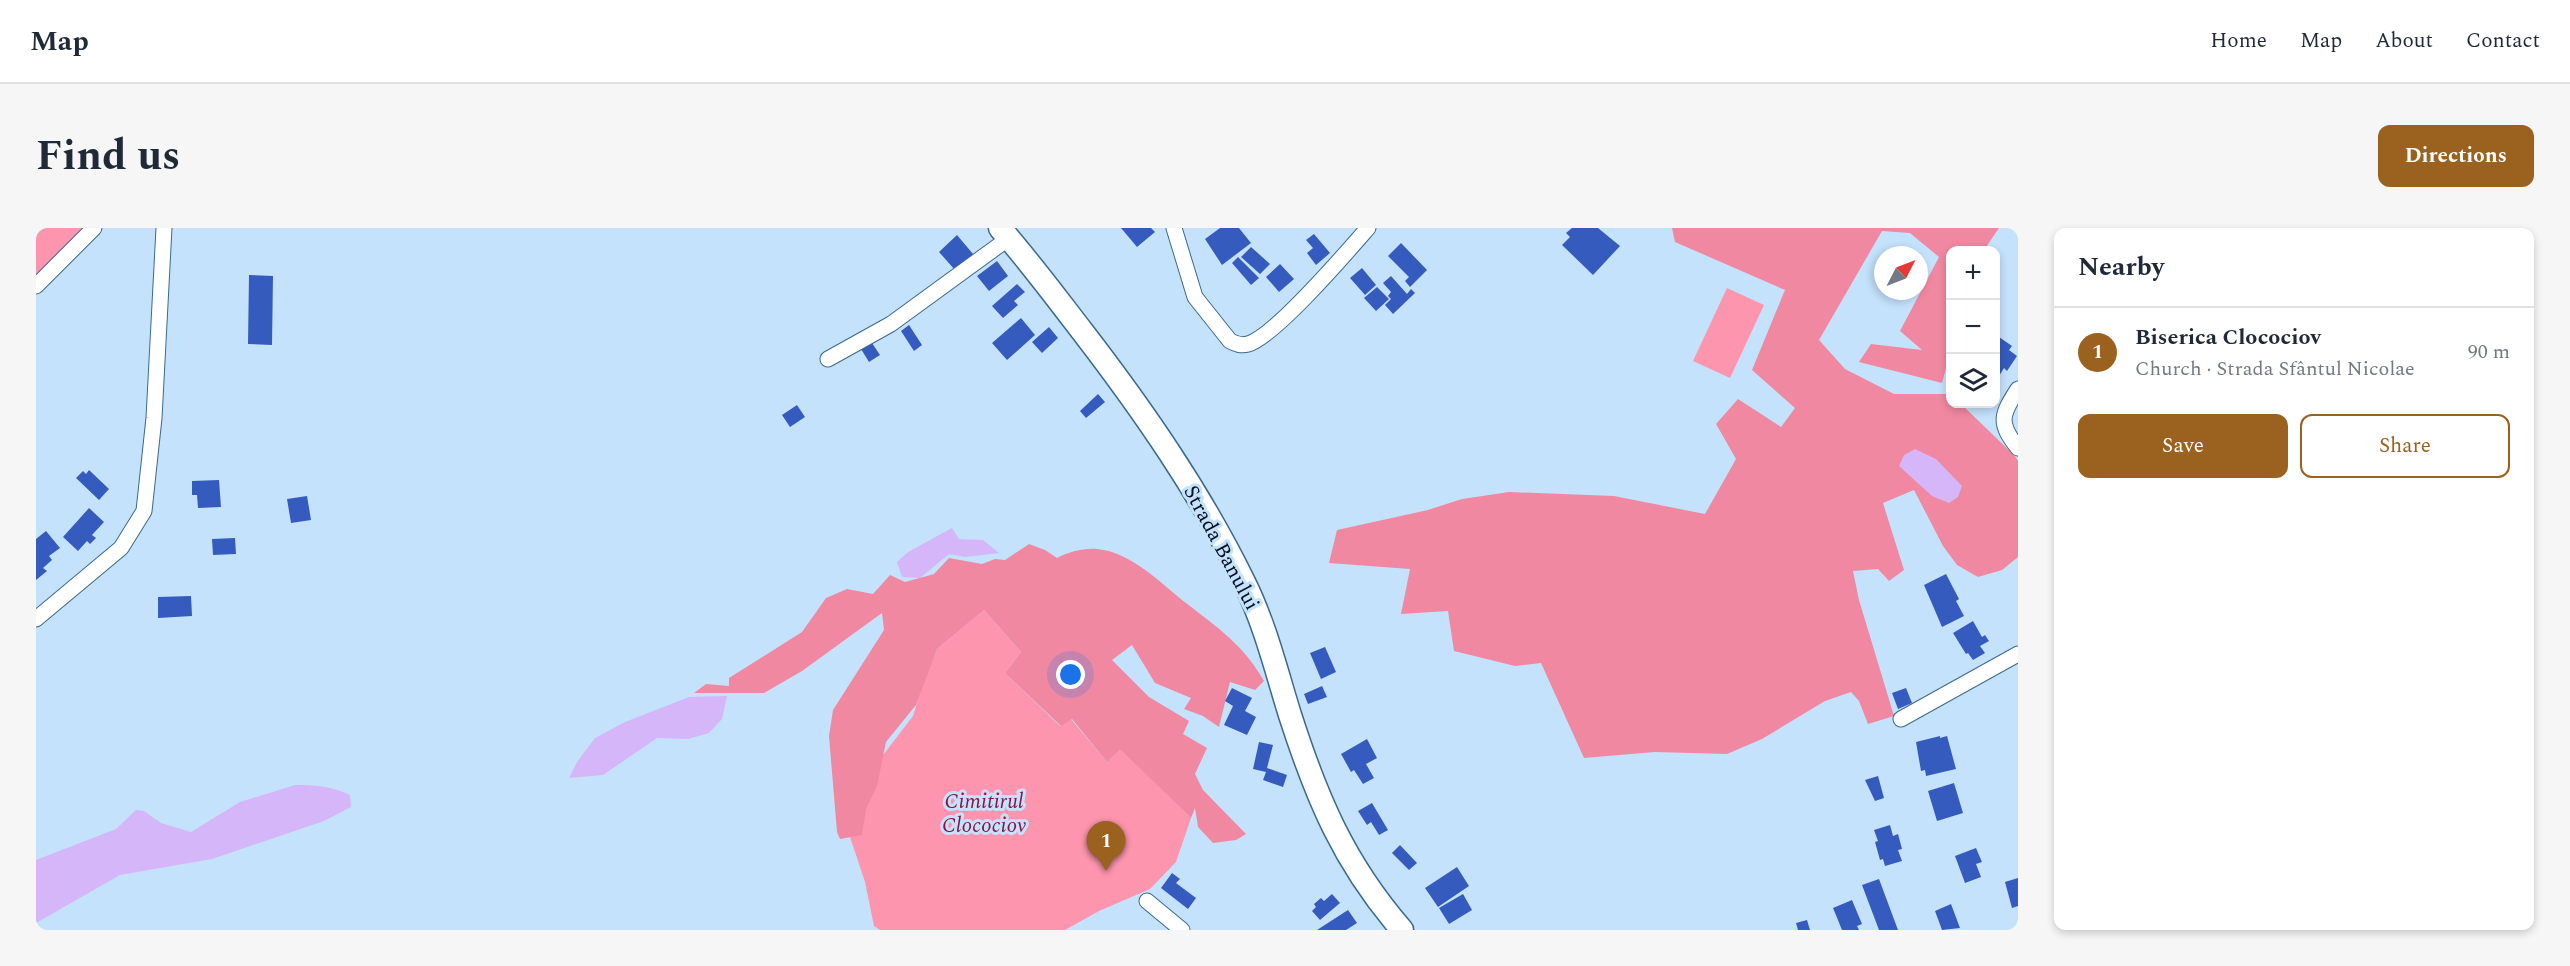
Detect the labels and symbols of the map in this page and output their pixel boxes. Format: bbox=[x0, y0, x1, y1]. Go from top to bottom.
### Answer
north arrow bbox=[1874, 246, 1928, 300]
street label: Strada Banului bbox=[1175, 480, 1267, 616]
your location bbox=[1056, 660, 1085, 689]
park label: Cimitirul Clocociov bbox=[942, 786, 1027, 842]
pin: 1 bbox=[1086, 822, 1126, 871]

